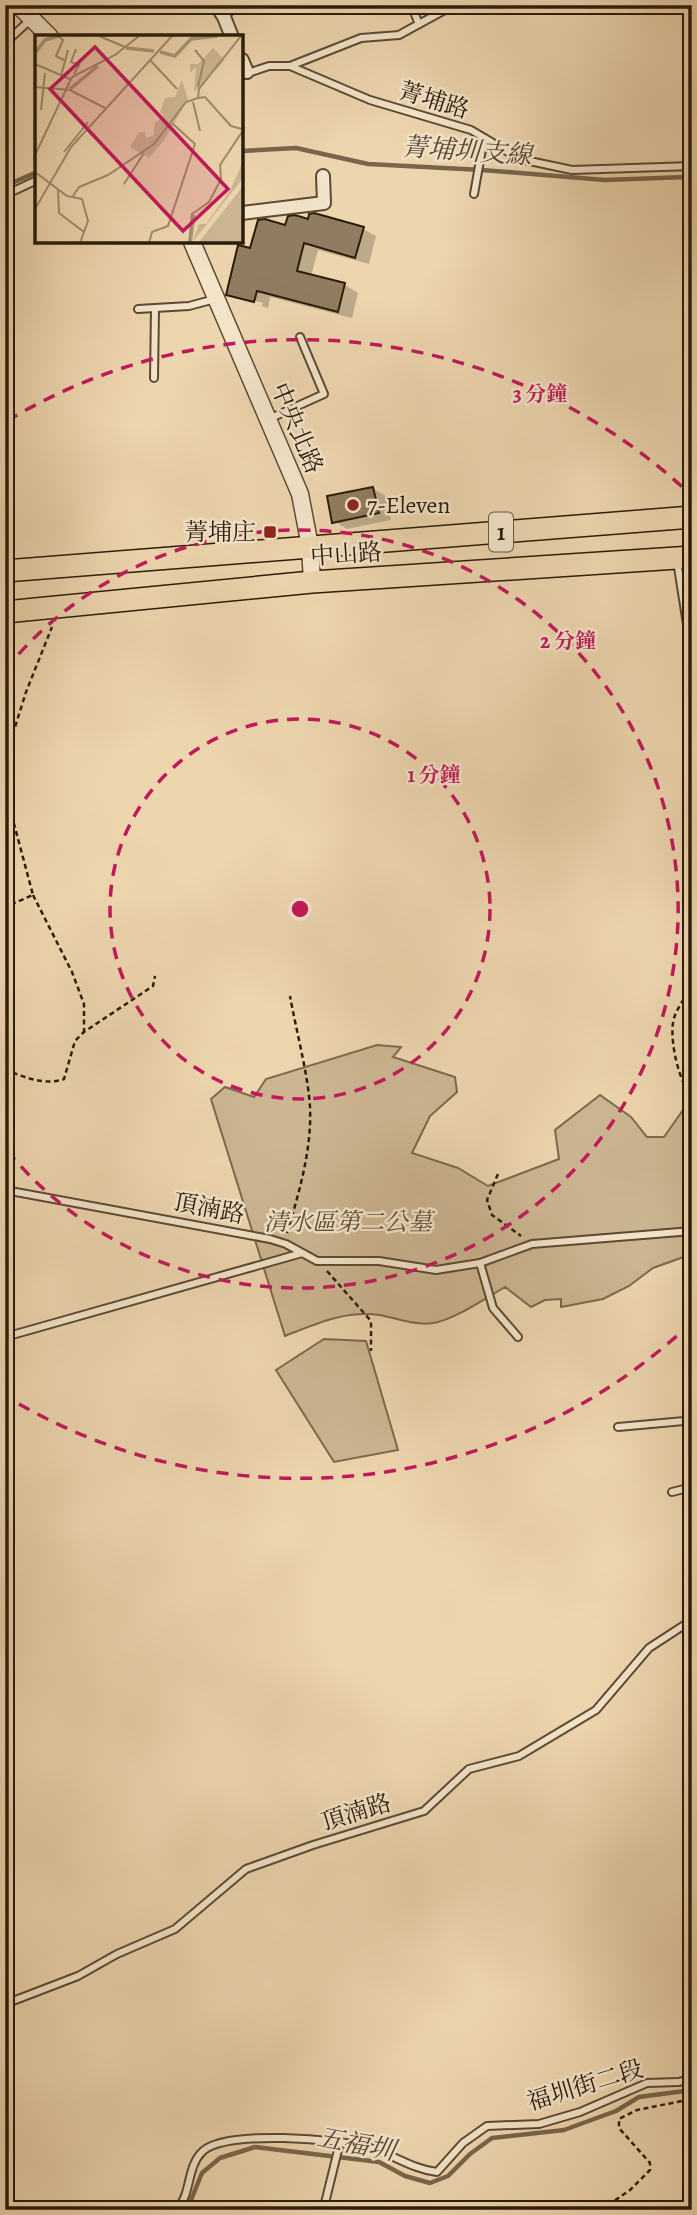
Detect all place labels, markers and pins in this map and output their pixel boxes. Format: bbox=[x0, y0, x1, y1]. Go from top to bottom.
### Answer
place label: 7-Eleven bbox=[367, 489, 450, 521]
marker: 7-Eleven bbox=[345, 497, 361, 513]
place label: 菁埔庄 bbox=[184, 516, 256, 548]
marker: 菁埔庄 bbox=[262, 524, 278, 540]
centre of rings bbox=[288, 897, 312, 921]

